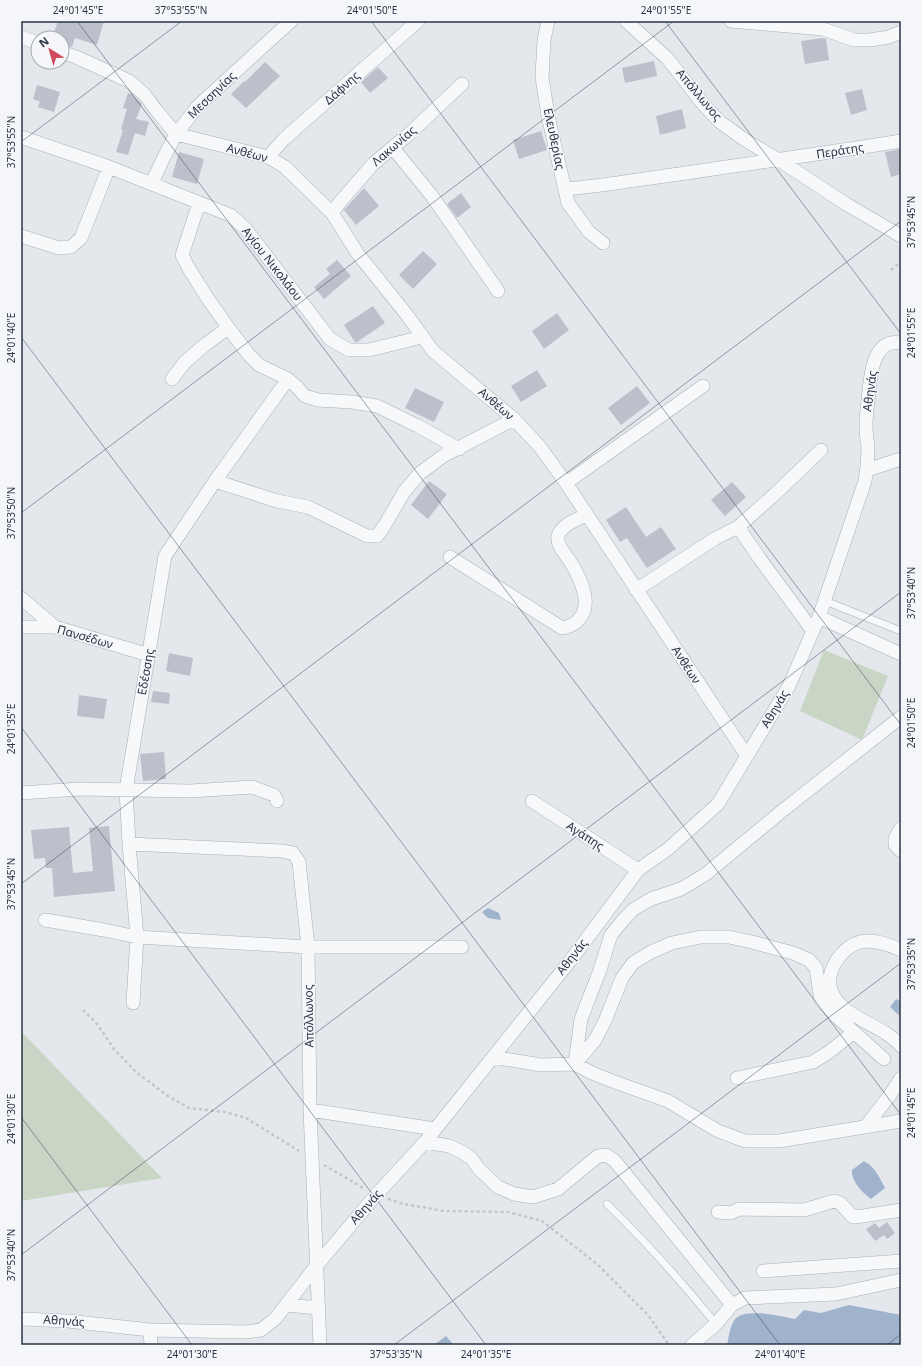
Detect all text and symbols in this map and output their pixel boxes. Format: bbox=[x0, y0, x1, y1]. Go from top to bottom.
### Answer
text: 24°01'45"E bbox=[53, 3, 103, 17]
text: 37°53'55"N bbox=[155, 3, 207, 17]
text: 24°01'50"E bbox=[347, 3, 397, 17]
text: 24°01'55"E bbox=[641, 3, 691, 17]
north arrow bbox=[30, 30, 70, 70]
text: N bbox=[36, 33, 52, 50]
street label: Απόλλωνος bbox=[673, 65, 726, 124]
street label: Μεσσηνίας bbox=[184, 67, 240, 122]
street label: Δάφνης bbox=[320, 67, 363, 108]
street label: Ελευθερίας bbox=[540, 107, 569, 171]
text: 37°53'55"N bbox=[4, 116, 18, 168]
street label: Λακωνίας bbox=[368, 122, 420, 170]
street label: Περάτης bbox=[815, 138, 865, 163]
street label: Ανθέων bbox=[225, 139, 270, 166]
text: 37°53'45"N bbox=[904, 196, 918, 248]
street label: Αγίου Νικολάου bbox=[238, 223, 307, 304]
text: 24°01'55"E bbox=[904, 308, 918, 358]
text: 24°01'40"E bbox=[4, 313, 18, 363]
street label: Αθηνάς bbox=[858, 369, 881, 413]
street label: Ανθέων bbox=[475, 383, 518, 424]
text: 37°53'50"N bbox=[4, 487, 18, 539]
text: 37°53'40"N bbox=[904, 567, 918, 619]
street label: Πανσέδων bbox=[55, 620, 115, 653]
street label: Ανθέων bbox=[668, 643, 705, 687]
street label: Εδέσσης bbox=[133, 647, 158, 696]
street label: Αθηνάς bbox=[757, 687, 793, 731]
text: 24°01'50"E bbox=[904, 698, 918, 748]
text: 24°01'35"E bbox=[4, 704, 18, 754]
street label: Αγάπης bbox=[563, 817, 608, 854]
text: 37°53'45"N bbox=[4, 858, 18, 910]
street label: Αθηνάς bbox=[552, 935, 591, 978]
text: 37°53'35"N bbox=[904, 938, 918, 990]
street label: Απόλλωνος bbox=[299, 984, 318, 1048]
text: 24°01'45"E bbox=[904, 1088, 918, 1138]
text: 24°01'30"E bbox=[4, 1094, 18, 1144]
street label: Αθηνάς bbox=[346, 1185, 386, 1228]
text: 37°53'40"N bbox=[4, 1229, 18, 1281]
street label: Αθηνάς bbox=[43, 1311, 85, 1330]
text: 24°01'30"E bbox=[167, 1347, 217, 1361]
text: 37°53'35"N bbox=[370, 1347, 422, 1361]
text: 24°01'35"E bbox=[461, 1347, 511, 1361]
text: 24°01'40"E bbox=[755, 1347, 805, 1361]

